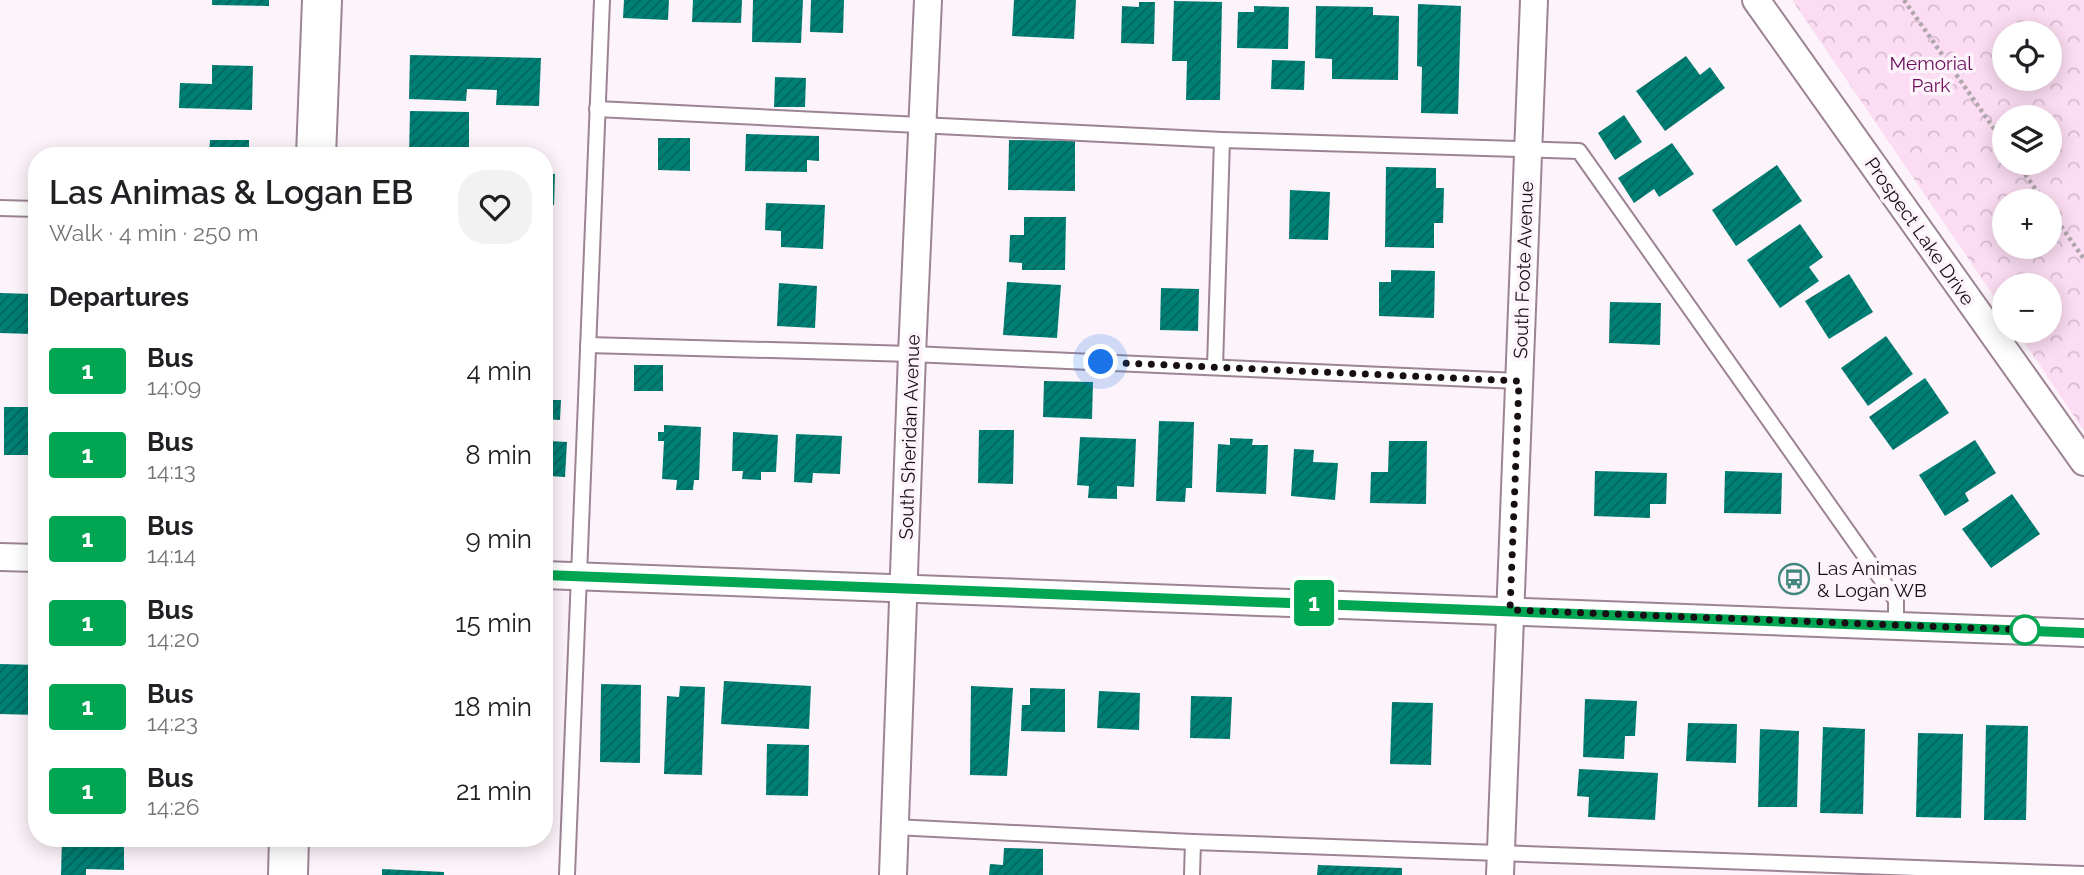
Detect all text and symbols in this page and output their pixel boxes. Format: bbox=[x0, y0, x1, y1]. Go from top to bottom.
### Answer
map controls bbox=[1992, 21, 2062, 343]
button: locate bbox=[1992, 21, 2062, 91]
park label: Memorial Park bbox=[1890, 52, 1973, 96]
button: layers bbox=[1992, 105, 2062, 175]
street label: Prospect Lake Drive bbox=[1861, 153, 1979, 309]
button: heart bbox=[458, 170, 532, 244]
text: Las Animas & Logan EB bbox=[49, 173, 413, 212]
street label: South Foote Avenue bbox=[1509, 181, 1537, 359]
button: + bbox=[1992, 189, 2062, 259]
text: Walk · 4 min · 250 m bbox=[49, 219, 259, 246]
button: − bbox=[1992, 273, 2062, 343]
text: Departures bbox=[49, 282, 189, 312]
street label: South Sheridan Avenue bbox=[894, 334, 924, 540]
text: Bus bbox=[147, 343, 194, 373]
your location bbox=[1083, 344, 1118, 379]
text: 1 bbox=[82, 356, 93, 385]
text: 4 min bbox=[466, 356, 532, 386]
text: 14:09 bbox=[147, 373, 201, 400]
text: Bus bbox=[147, 427, 194, 457]
text: 1 bbox=[82, 440, 93, 469]
text: 8 min bbox=[465, 440, 532, 470]
text: 14:13 bbox=[147, 457, 196, 484]
text: Bus bbox=[147, 511, 194, 541]
text: 1 bbox=[82, 524, 93, 553]
text: 9 min bbox=[465, 524, 532, 554]
text: 14:14 bbox=[147, 541, 196, 568]
place label: Las Animas & Logan WB bbox=[1817, 557, 1927, 601]
bus stop icon: Las Animas & Logan WB bbox=[1777, 562, 1811, 596]
line badge: 1 bbox=[1291, 580, 1337, 626]
text: 1 bbox=[1308, 588, 1320, 617]
text: Bus bbox=[147, 595, 194, 625]
text: 1 bbox=[82, 608, 93, 637]
text: 15 min bbox=[455, 608, 532, 638]
unlabelled marker bbox=[2010, 615, 2040, 645]
text: 14:20 bbox=[147, 625, 200, 652]
text: Bus bbox=[147, 679, 194, 709]
text: 1 bbox=[82, 692, 93, 721]
text: 18 min bbox=[454, 692, 532, 722]
text: 14:23 bbox=[147, 709, 198, 736]
text: Bus bbox=[147, 763, 194, 793]
text: 1 bbox=[82, 776, 93, 805]
text: 21 min bbox=[456, 776, 532, 806]
text: 14:26 bbox=[147, 793, 200, 820]

